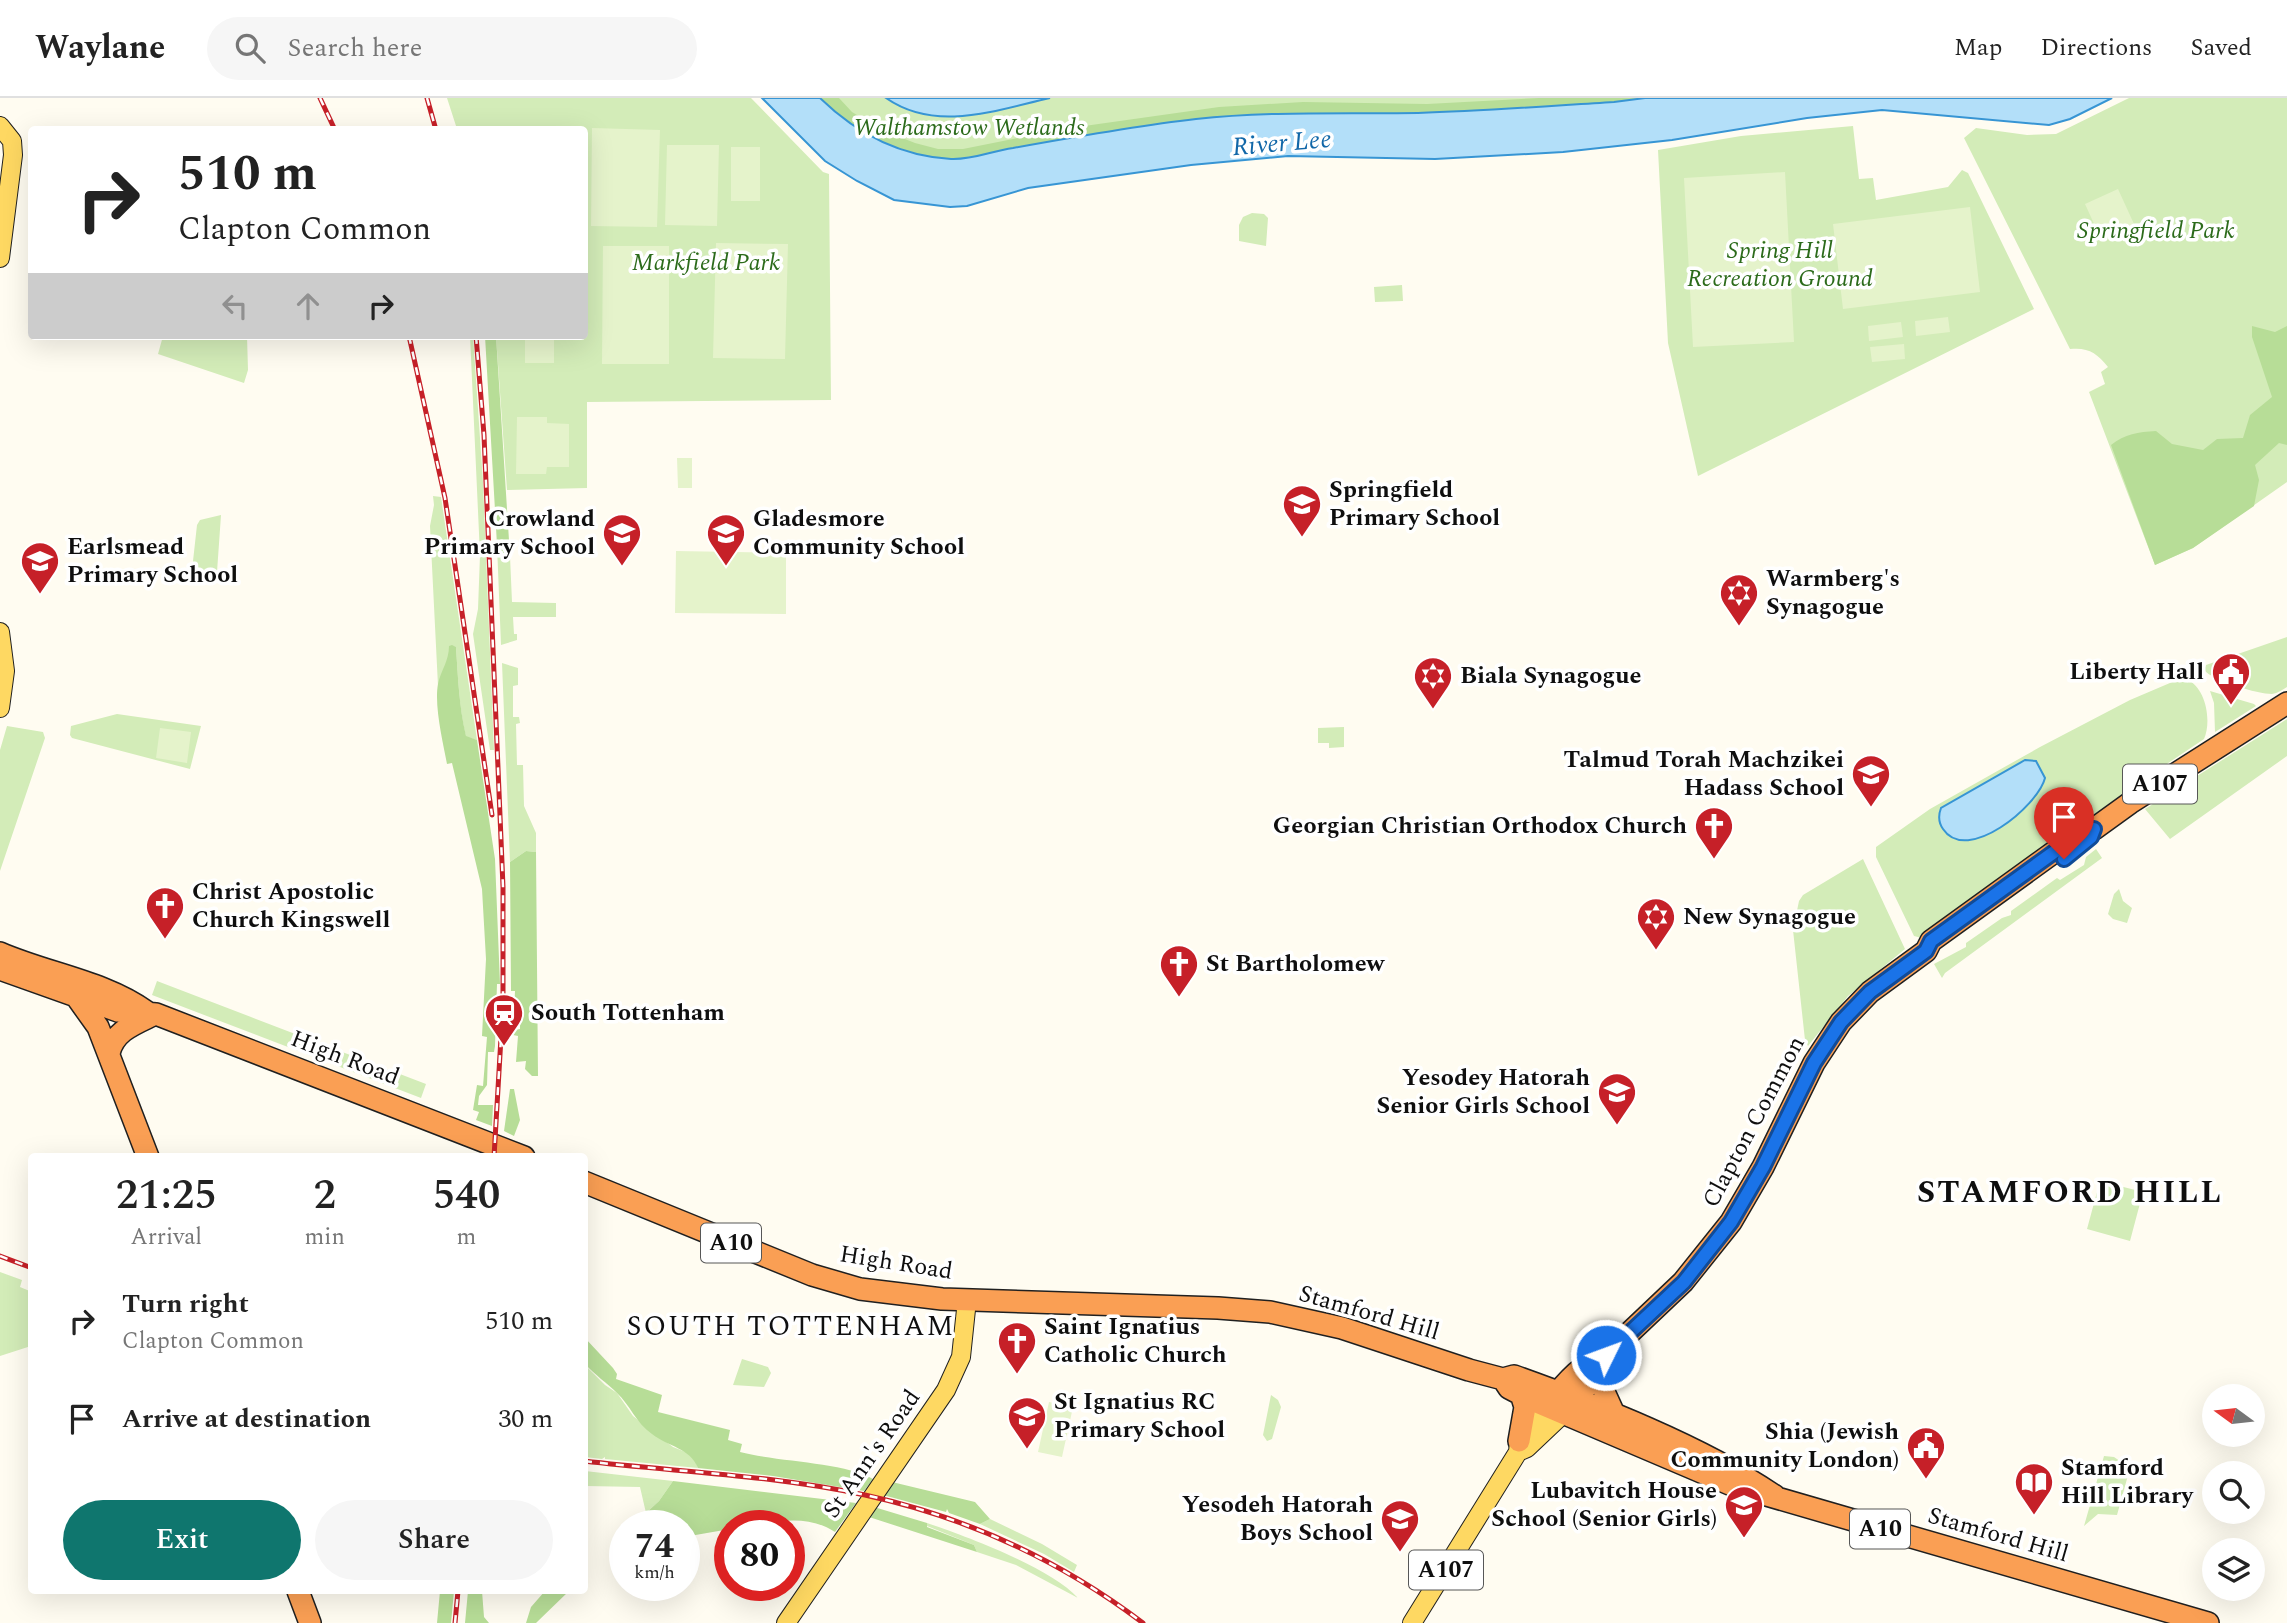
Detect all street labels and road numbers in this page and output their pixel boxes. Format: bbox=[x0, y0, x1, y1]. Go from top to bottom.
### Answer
road number: A107 bbox=[2123, 764, 2197, 804]
street label: High Road bbox=[285, 1021, 405, 1095]
street label: Clapton Common bbox=[1694, 1030, 1814, 1214]
road number: A10 bbox=[701, 1224, 761, 1262]
street label: High Road bbox=[837, 1236, 955, 1290]
street label: Stamford Hill bbox=[1294, 1276, 1444, 1350]
street label: St Ann's Road bbox=[814, 1382, 930, 1526]
street label: Stamford Hill bbox=[1923, 1498, 2073, 1572]
road number: A10 bbox=[1850, 1510, 1910, 1548]
road number: A107 bbox=[1409, 1550, 1483, 1590]

